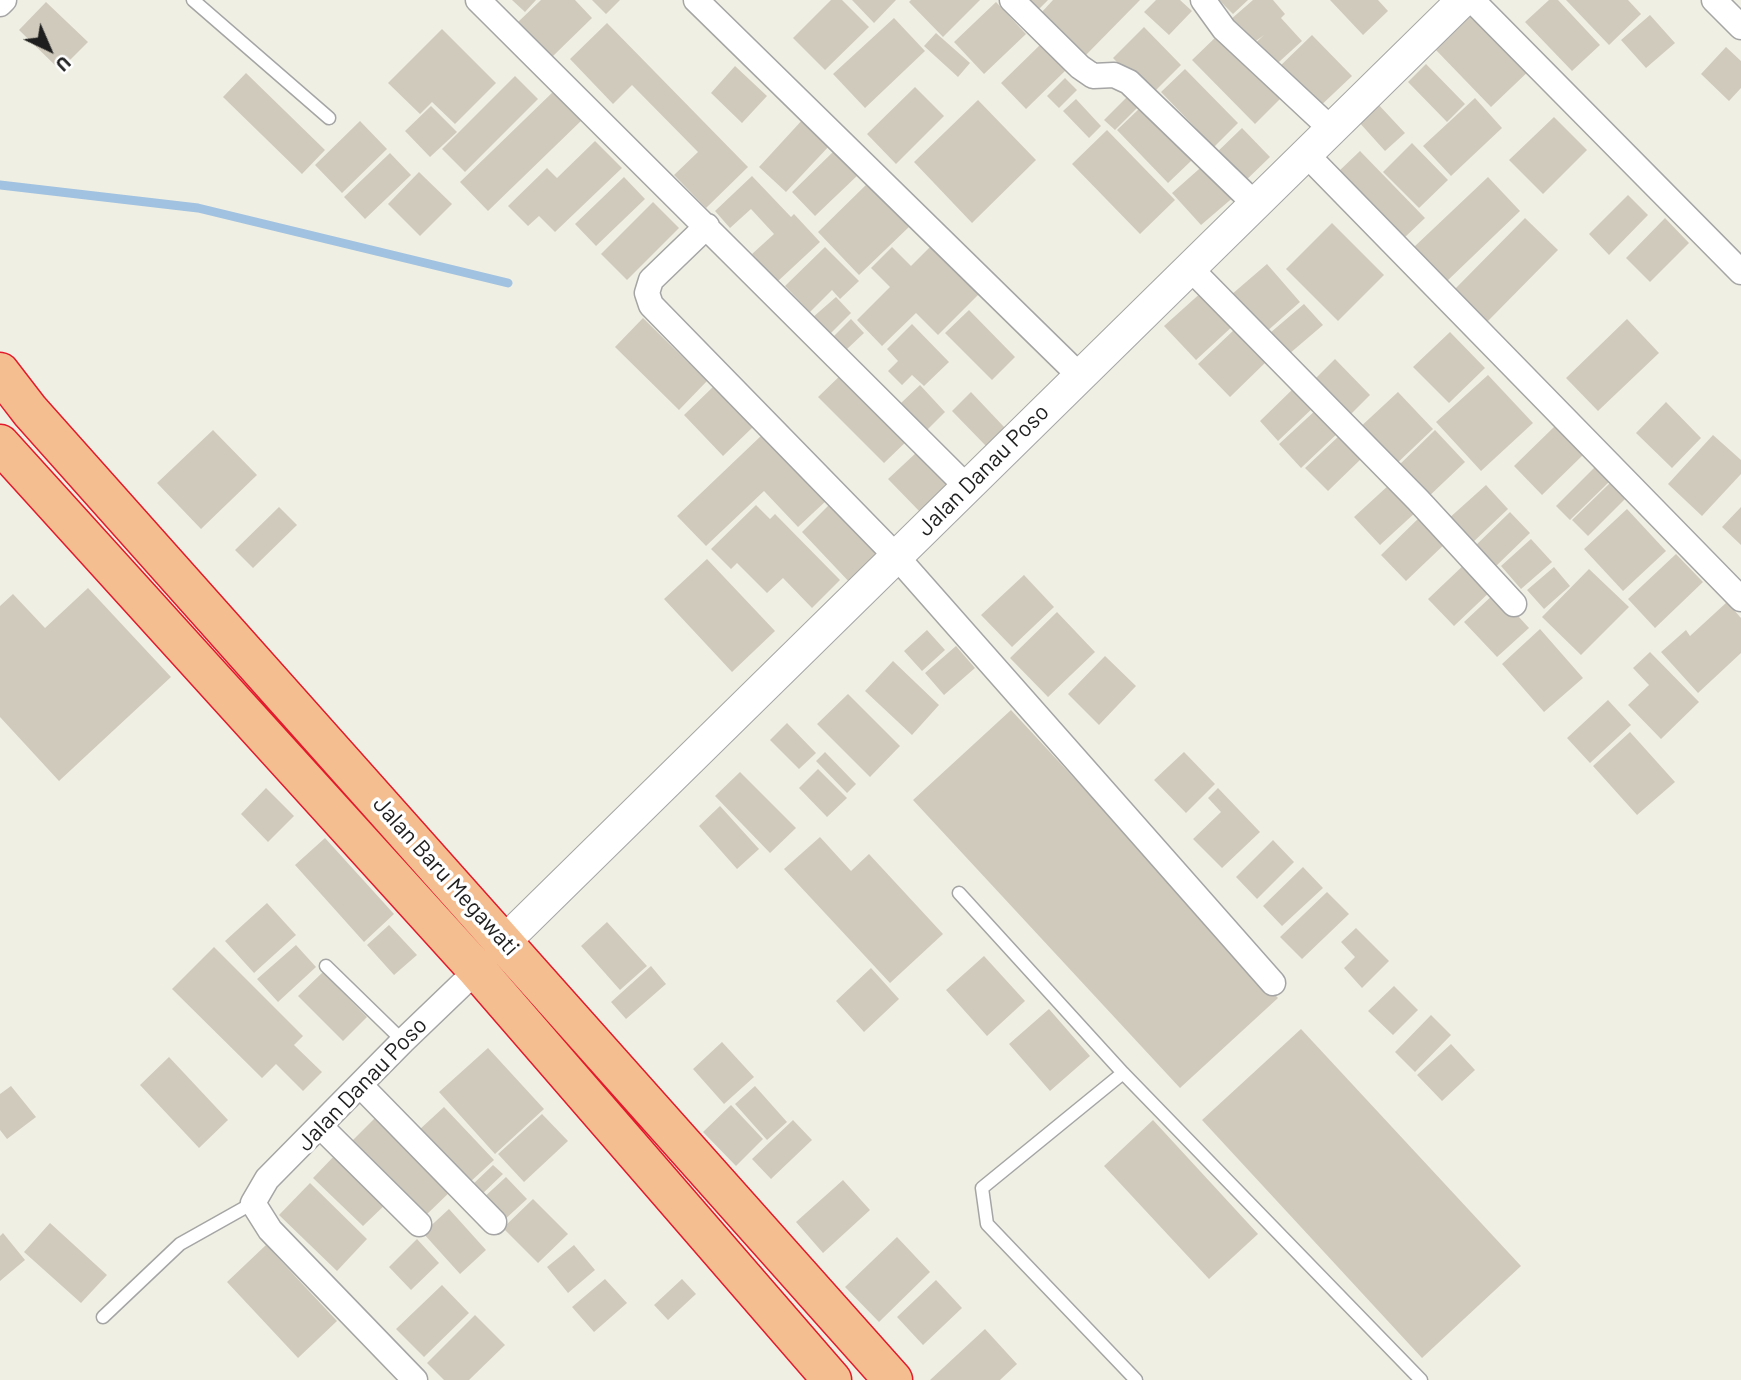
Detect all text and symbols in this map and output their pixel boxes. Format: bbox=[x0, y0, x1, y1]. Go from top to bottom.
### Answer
north arrow bbox=[14, 14, 84, 84]
text: U bbox=[52, 52, 76, 77]
street label: Jalan Danau Poso bbox=[911, 398, 1055, 542]
street label: Jalan Baru Megawati bbox=[367, 791, 525, 961]
street label: Jalan Danau Poso bbox=[291, 1011, 433, 1157]

